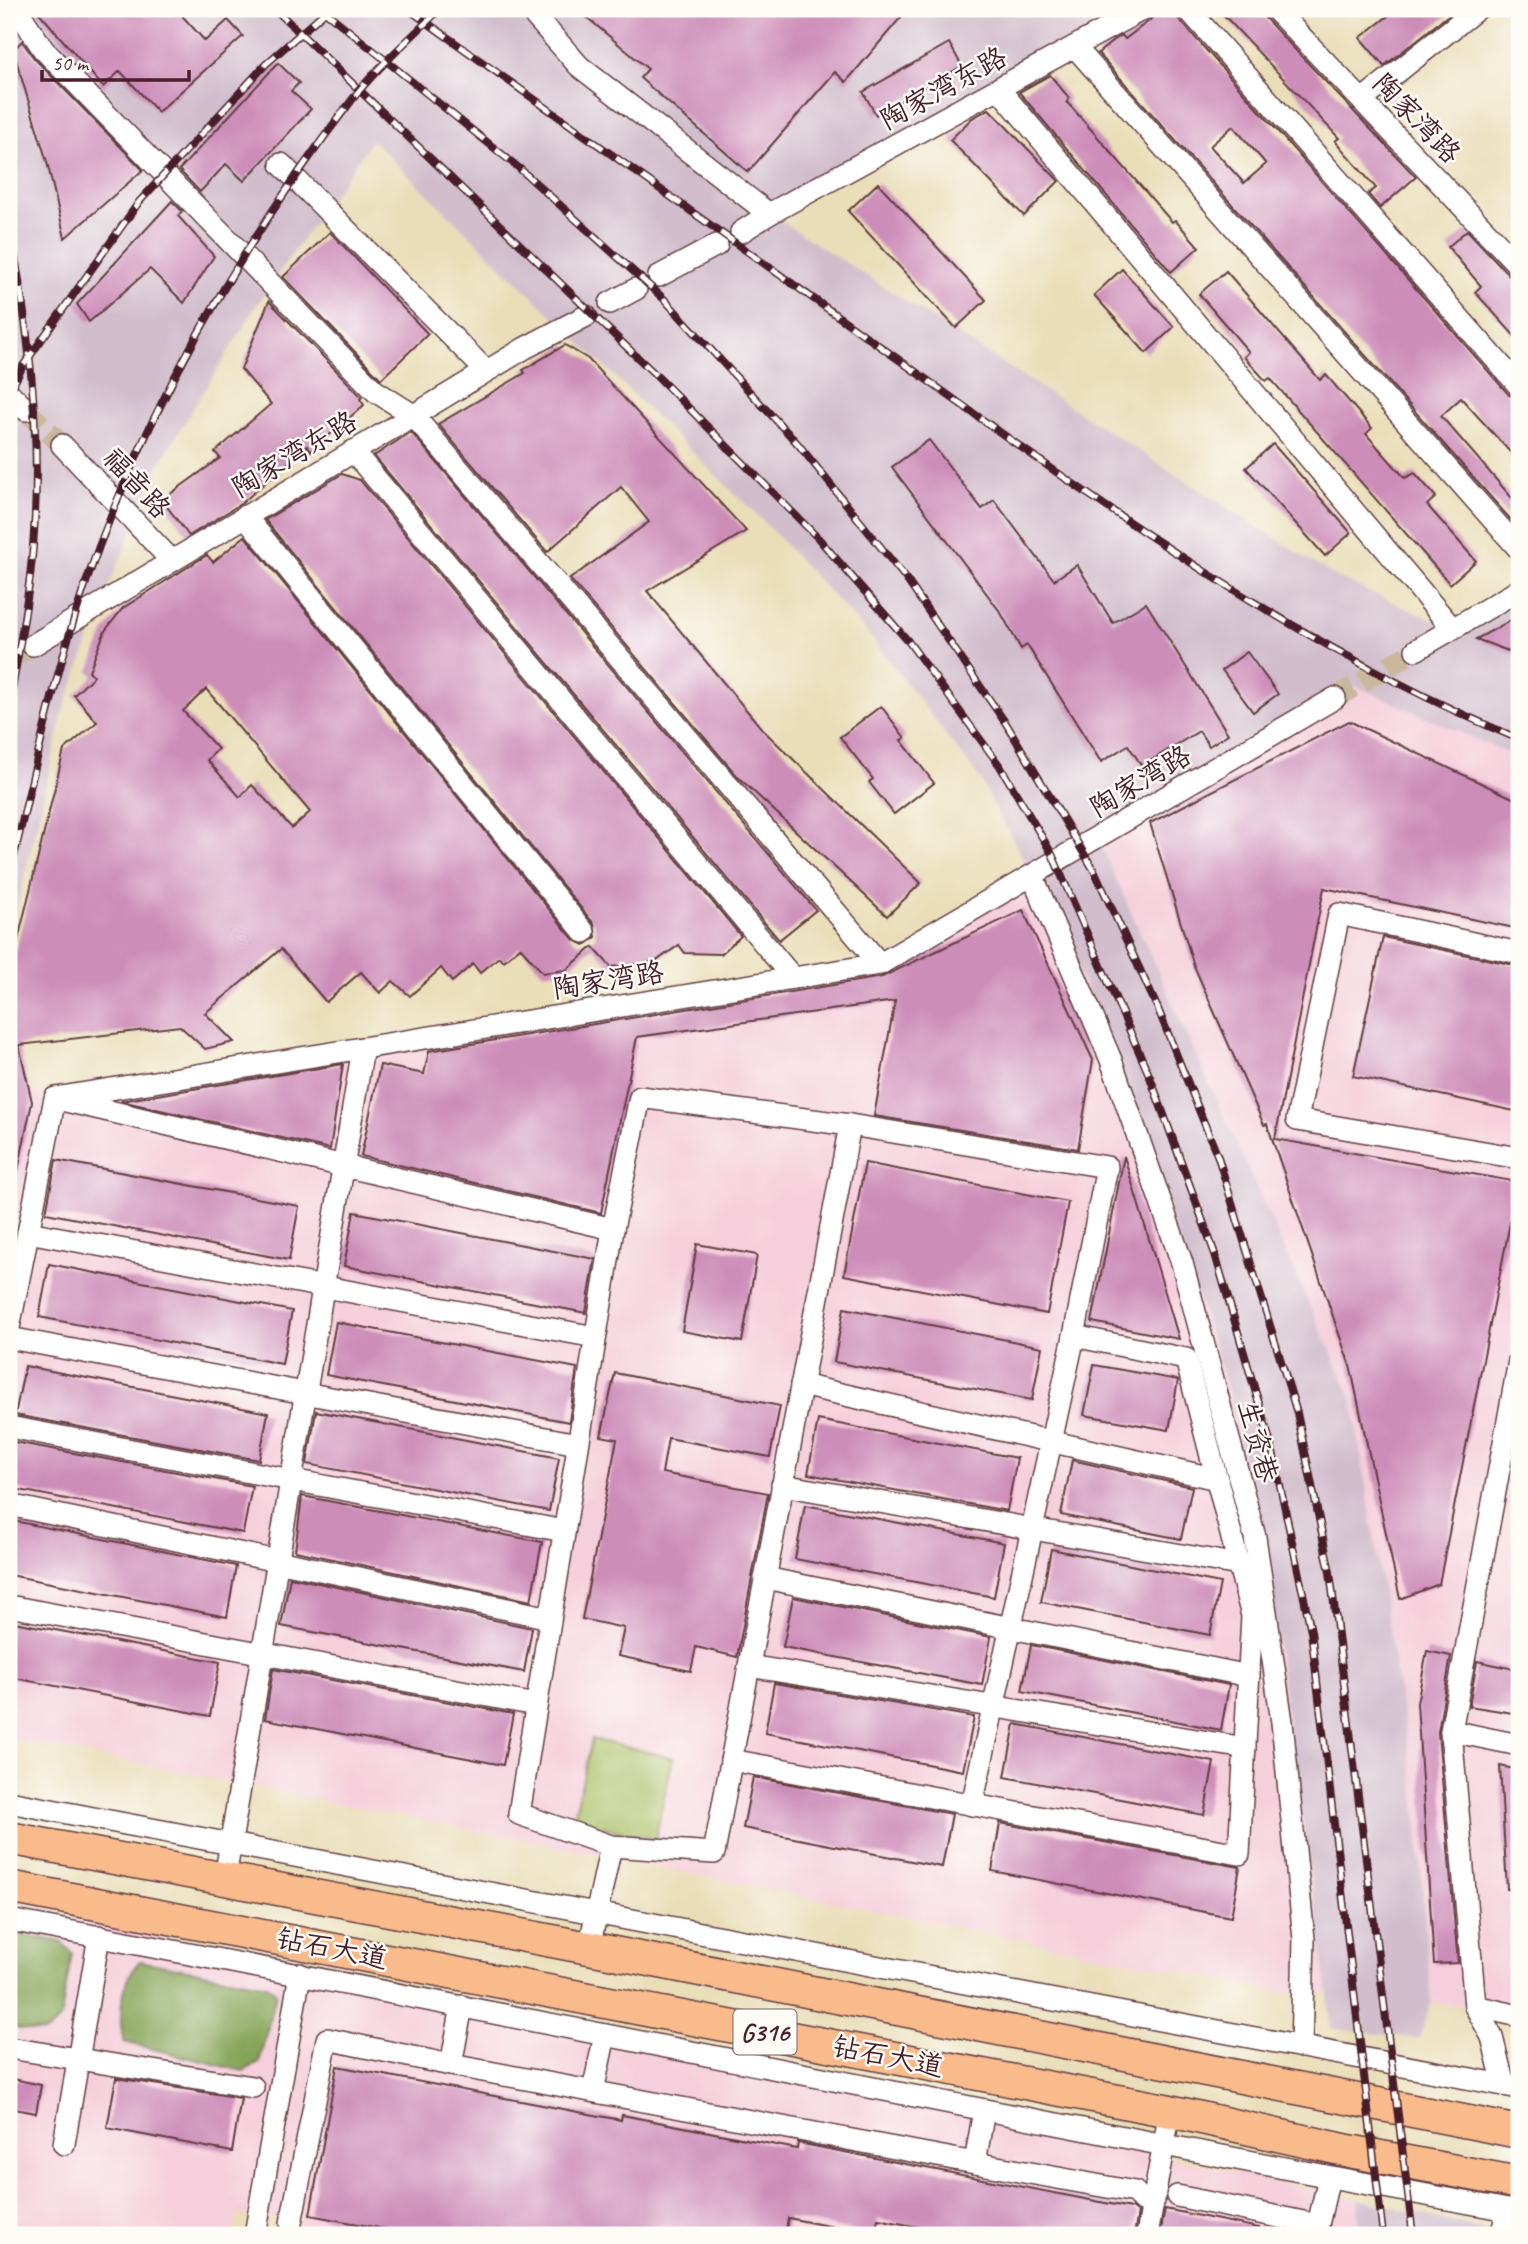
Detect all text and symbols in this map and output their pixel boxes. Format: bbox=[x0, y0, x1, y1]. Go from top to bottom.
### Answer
scale bar bbox=[42, 38, 189, 82]
street label: 陶家湾东路 bbox=[873, 39, 1013, 137]
text: 50 m bbox=[52, 50, 90, 76]
street label: 陶家湾路 bbox=[1366, 66, 1468, 170]
street label: 陶家湾东路 bbox=[225, 403, 363, 505]
street label: 福音路 bbox=[96, 440, 178, 526]
street label: 陶家湾路 bbox=[1083, 737, 1197, 825]
street label: 陶家湾路 bbox=[550, 954, 666, 1006]
street label: 生资巷 bbox=[1230, 1396, 1286, 1487]
street label: 钻石大道 bbox=[274, 1920, 390, 1976]
road number: G316 bbox=[734, 2010, 796, 2054]
street label: 钻石大道 bbox=[830, 2028, 946, 2084]

